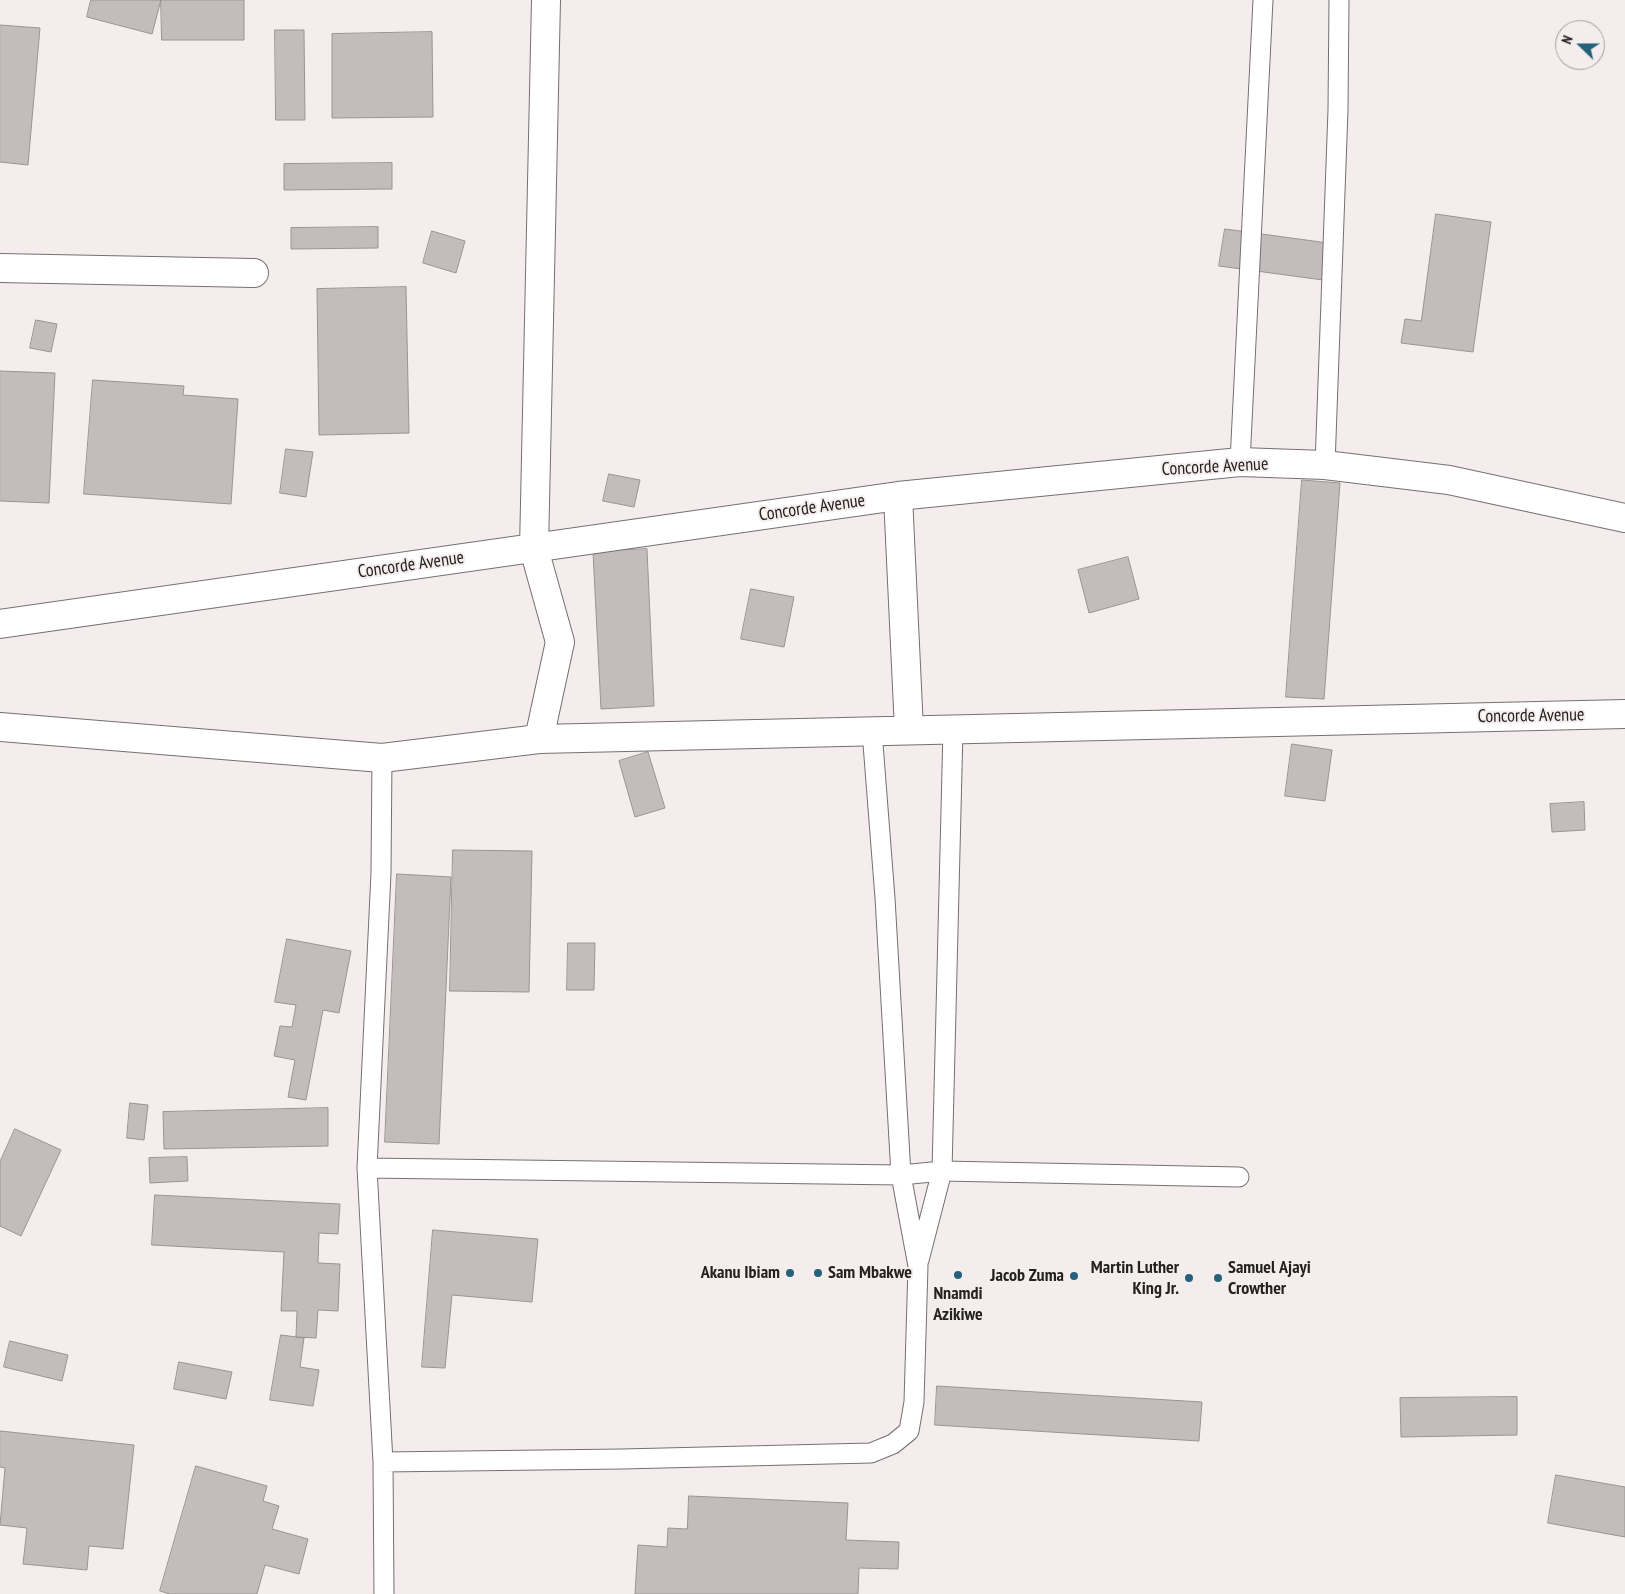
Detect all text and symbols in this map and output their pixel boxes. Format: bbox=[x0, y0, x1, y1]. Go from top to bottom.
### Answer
north arrow bbox=[1555, 20, 1605, 70]
text: N bbox=[1557, 33, 1577, 47]
street label: Concorde Avenue bbox=[1161, 453, 1269, 481]
street label: Concorde Avenue bbox=[758, 490, 866, 526]
street label: Concorde Avenue bbox=[357, 547, 465, 583]
street label: Concorde Avenue bbox=[1477, 704, 1585, 728]
place label: Martin Luther King Jr. bbox=[1091, 1257, 1179, 1300]
place label: Samuel Ajayi Crowther bbox=[1228, 1257, 1311, 1300]
place label: Akanu Ibiam bbox=[701, 1262, 780, 1284]
place label: Sam Mbakwe bbox=[828, 1262, 912, 1284]
place label: Jacob Zuma bbox=[990, 1265, 1064, 1287]
marker: Akanu Ibiam bbox=[784, 1267, 796, 1279]
marker: Sam Mbakwe bbox=[812, 1267, 824, 1279]
marker: Nnamdi Azikiwe bbox=[952, 1269, 964, 1281]
marker: Jacob Zuma bbox=[1068, 1270, 1080, 1282]
marker: Martin Luther King Jr. bbox=[1183, 1272, 1195, 1284]
marker: Samuel Ajayi Crowther bbox=[1212, 1272, 1224, 1284]
place label: Nnamdi Azikiwe bbox=[933, 1283, 983, 1326]

